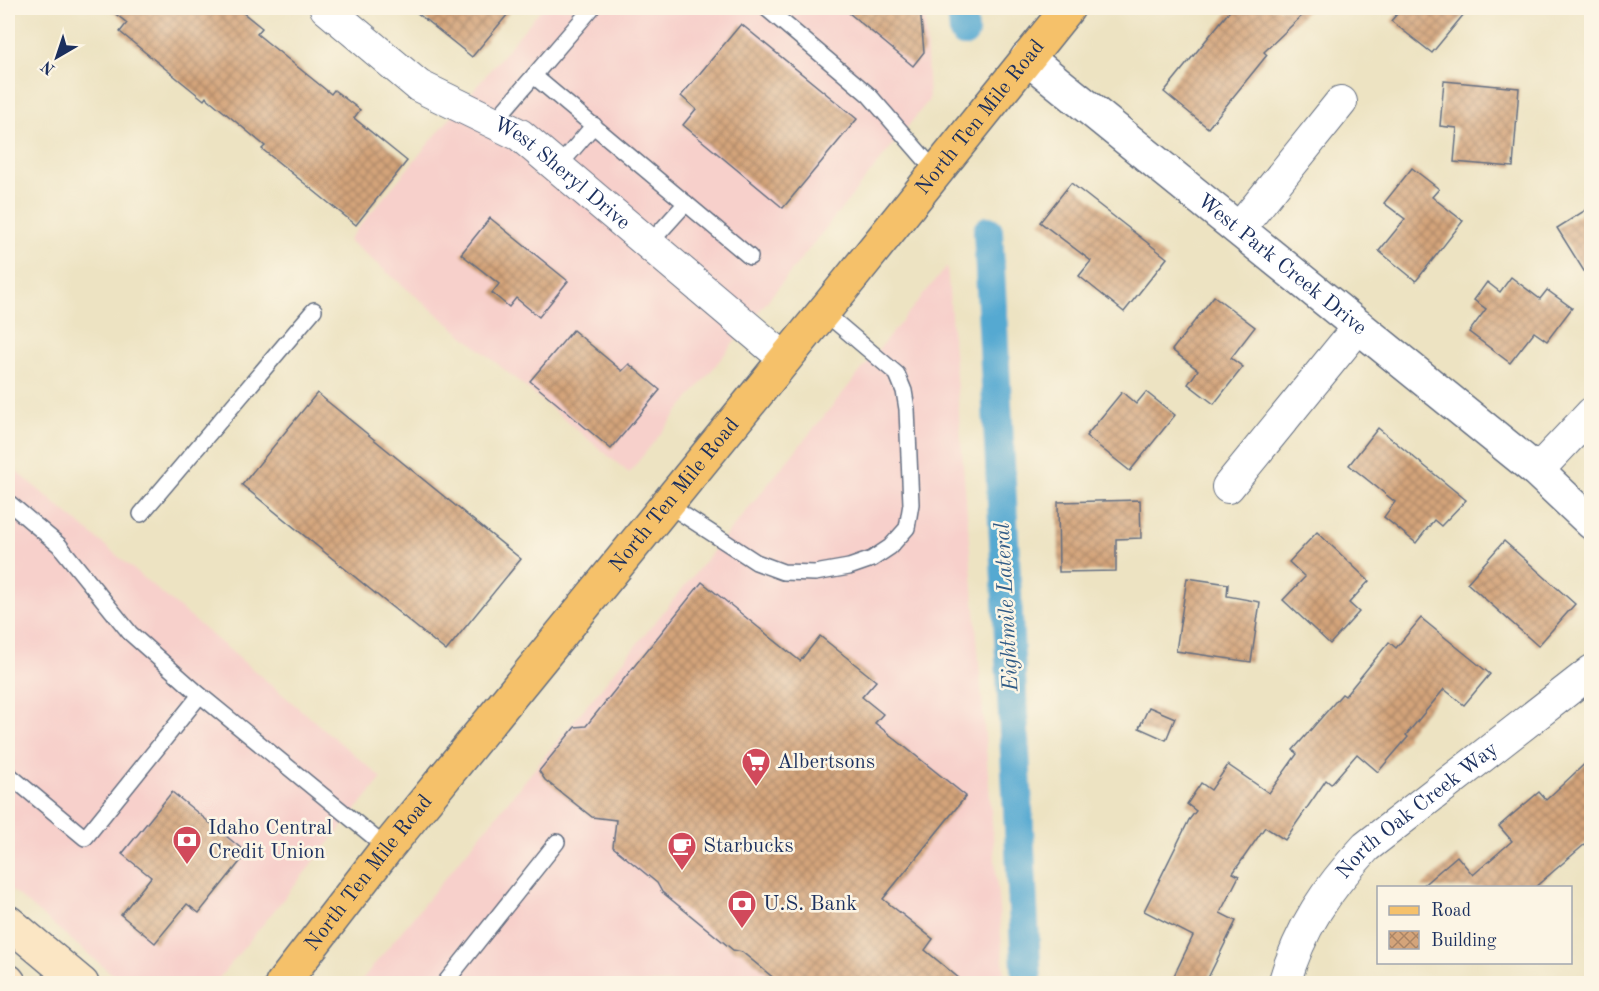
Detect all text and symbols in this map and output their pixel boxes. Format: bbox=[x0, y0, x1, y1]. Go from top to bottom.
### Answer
north arrow bbox=[27, 27, 87, 87]
street label: North Ten Mile Road bbox=[912, 36, 1048, 199]
text: N bbox=[38, 57, 59, 77]
street label: West Sheryl Drive bbox=[490, 113, 634, 234]
street label: West Park Creek Drive bbox=[1193, 190, 1370, 339]
street label: North Ten Mile Road bbox=[606, 414, 743, 576]
water label: Eightmile Lateral bbox=[992, 522, 1022, 693]
street label: North Oak Creek Way bbox=[1333, 738, 1502, 883]
supermarket icon: Albertsons bbox=[740, 746, 772, 788]
place label: Albertsons bbox=[777, 752, 875, 773]
street label: North Ten Mile Road bbox=[301, 791, 436, 955]
place label: Idaho Central Credit Union bbox=[208, 818, 333, 863]
bank icon: Idaho Central Credit Union bbox=[171, 824, 203, 866]
cafe icon: Starbucks bbox=[666, 830, 698, 872]
place label: Starbucks bbox=[703, 836, 794, 857]
legend bbox=[1377, 886, 1572, 964]
bank icon: U.S. Bank bbox=[726, 888, 758, 930]
place label: U.S. Bank bbox=[763, 894, 857, 915]
text: Road bbox=[1431, 902, 1471, 920]
text: Building bbox=[1431, 932, 1497, 950]

